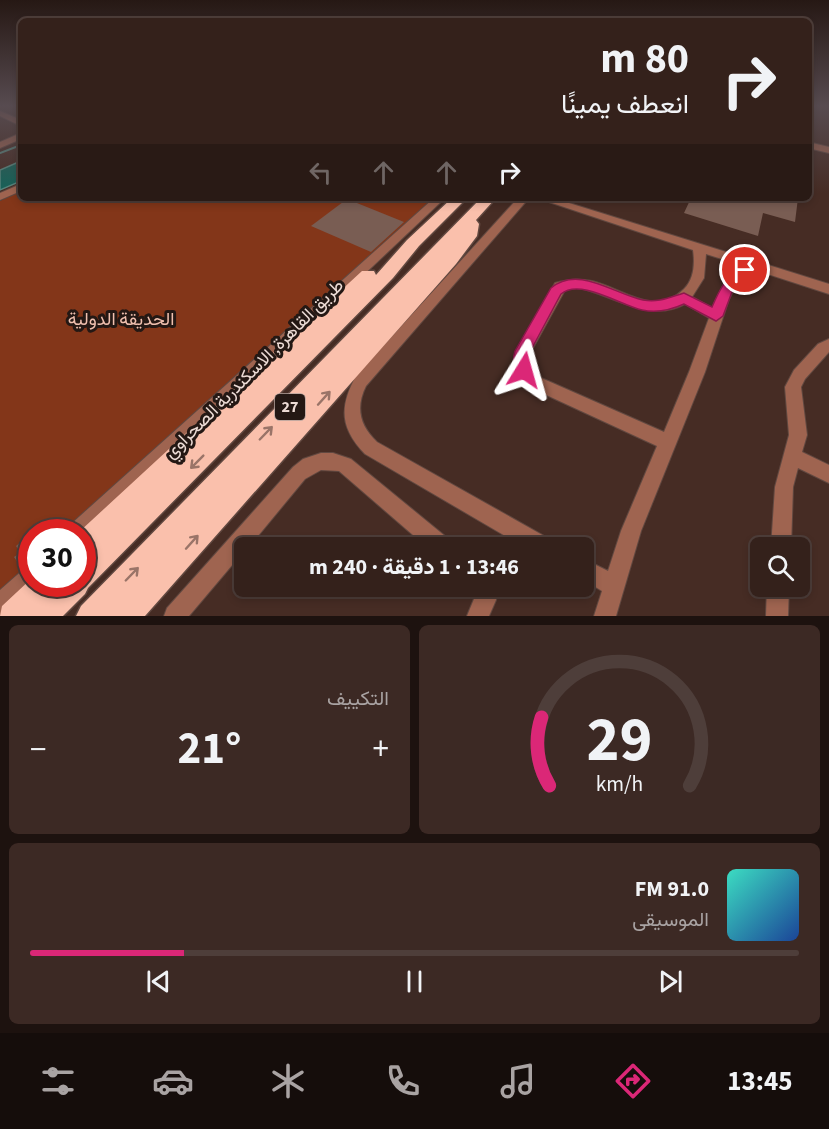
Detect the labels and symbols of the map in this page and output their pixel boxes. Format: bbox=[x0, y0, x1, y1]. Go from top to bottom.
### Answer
pin bbox=[719, 244, 770, 295]
street label: طريق القاهرة, الاسكندرية الصحراوي bbox=[158, 273, 351, 466]
park label: الحديقة الدولية bbox=[68, 307, 174, 332]
position arrow bbox=[492, 338, 556, 402]
one-way arrow bbox=[317, 391, 331, 406]
road number: 27 bbox=[275, 394, 305, 420]
one-way arrow bbox=[259, 425, 273, 440]
one-way arrow bbox=[189, 455, 204, 470]
speed limit sign: 30 bbox=[18, 519, 96, 597]
one-way arrow bbox=[185, 535, 199, 550]
one-way arrow bbox=[124, 566, 139, 581]

